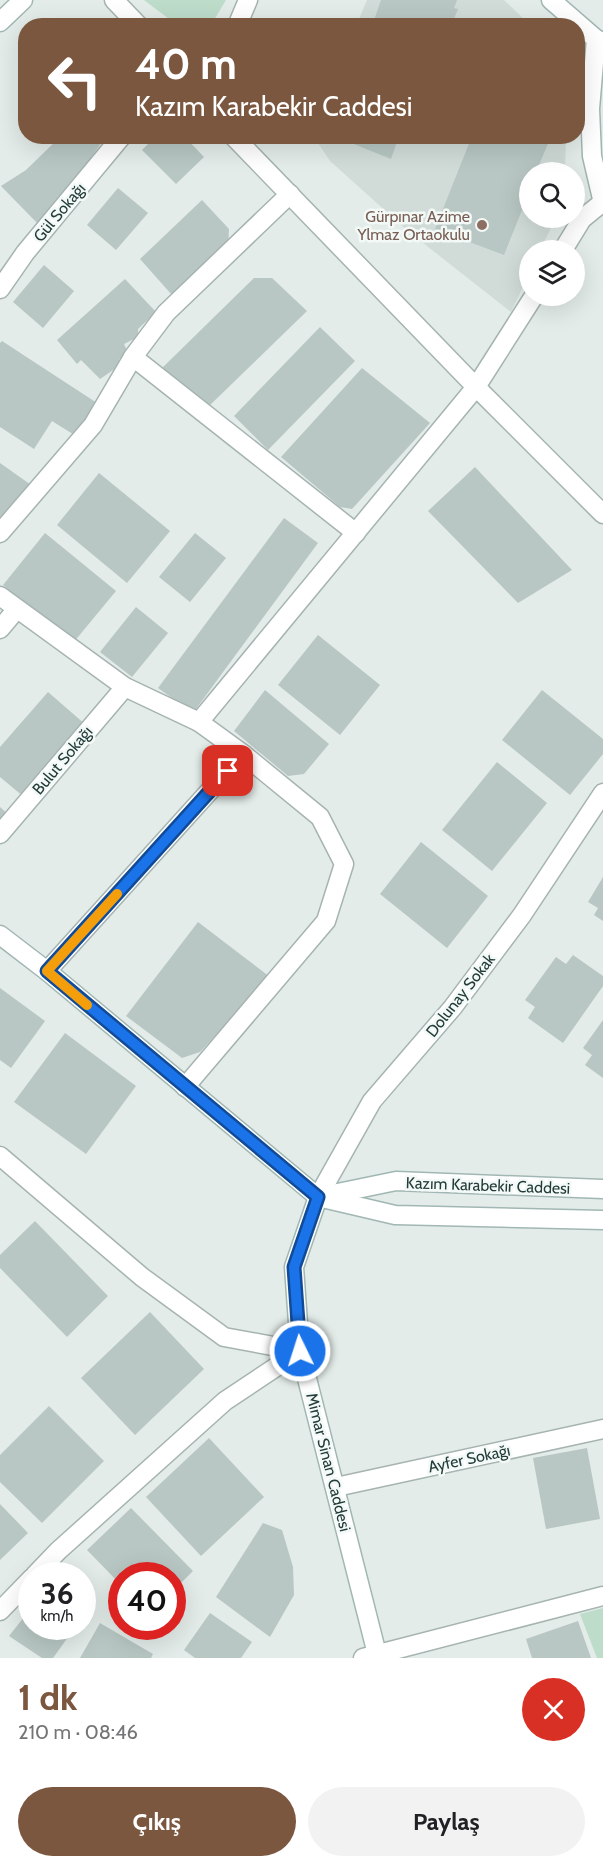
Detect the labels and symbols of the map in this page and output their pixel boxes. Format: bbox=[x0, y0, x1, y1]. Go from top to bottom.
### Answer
street label: Gül Sokağı bbox=[29, 179, 89, 245]
place label: Gürpınar Azime Ylmaz Ortaokulu bbox=[356, 207, 470, 244]
marker: Gürpınar Azime Ylmaz Ortaokulu bbox=[475, 218, 489, 232]
street label: Bulut Sokağı bbox=[28, 722, 96, 798]
pin bbox=[202, 745, 253, 796]
street label: Dolunay Sokak bbox=[422, 949, 499, 1041]
street label: Kazım Karabekir Caddesi bbox=[405, 1173, 570, 1198]
position arrow bbox=[268, 1319, 332, 1383]
street label: Mimar Sinan Caddesi bbox=[302, 1391, 355, 1533]
street label: Ayfer Sokağı bbox=[426, 1441, 512, 1476]
speed limit sign: 40 bbox=[108, 1562, 186, 1640]

